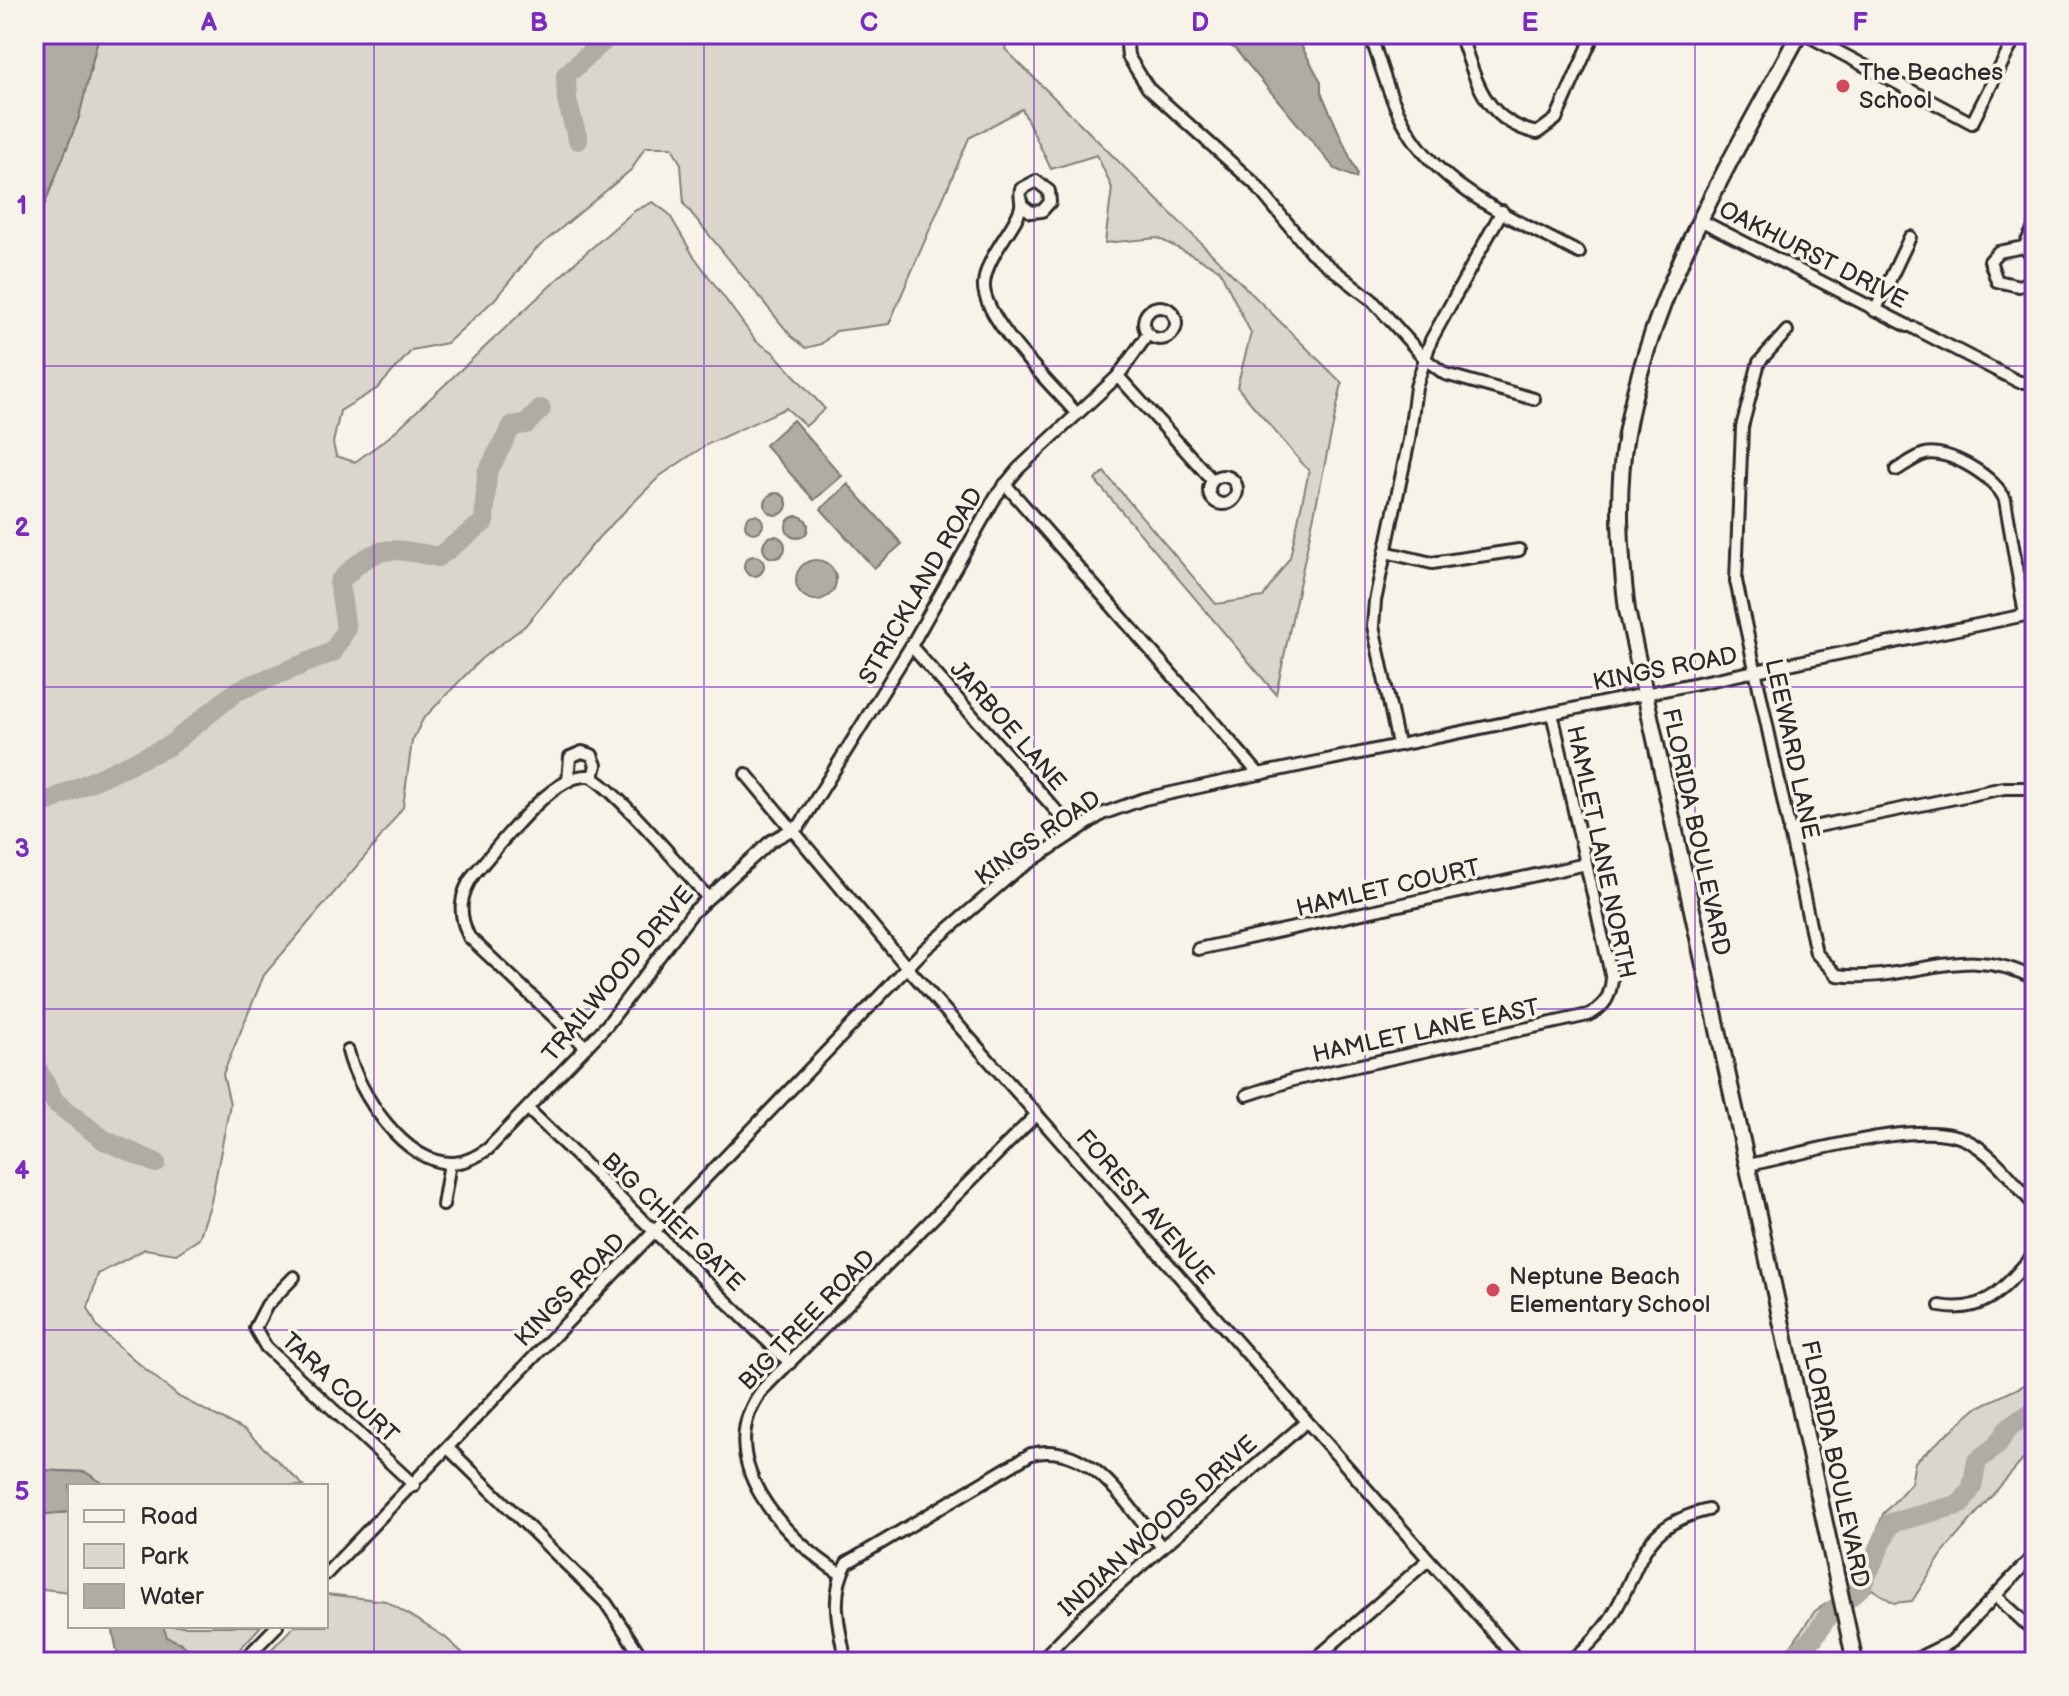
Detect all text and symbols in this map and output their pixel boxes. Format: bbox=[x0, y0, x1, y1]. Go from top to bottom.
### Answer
text: A bbox=[200, 8, 217, 39]
text: B bbox=[530, 8, 548, 39]
text: C bbox=[860, 8, 878, 39]
text: D bbox=[1191, 8, 1209, 39]
text: E bbox=[1522, 8, 1539, 39]
text: F bbox=[1852, 8, 1868, 39]
place label: The Beaches School bbox=[1859, 58, 2003, 115]
marker: The Beaches School bbox=[1834, 77, 1852, 95]
text: 1 bbox=[17, 191, 27, 222]
street label: OAKHURST DRIVE bbox=[1714, 195, 1912, 315]
street label: STRICKLAND ROAD bbox=[853, 482, 989, 690]
text: 2 bbox=[14, 513, 30, 544]
street label: KINGS ROAD bbox=[1590, 641, 1740, 697]
street label: JARBOE LANE bbox=[944, 655, 1072, 797]
street label: LEEWARD LANE bbox=[1759, 656, 1825, 842]
street label: FLORIDA BOULEVARD bbox=[1656, 706, 1736, 958]
street label: HAMLET LANE NORTH bbox=[1560, 723, 1642, 981]
street label: KINGS ROAD bbox=[970, 784, 1106, 892]
text: 3 bbox=[14, 834, 30, 865]
street label: HAMLET COURT bbox=[1293, 853, 1483, 923]
street label: TRAILWOOD DRIVE bbox=[536, 880, 700, 1068]
street label: HAMLET LANE EAST bbox=[1310, 993, 1543, 1069]
street label: FOREST AVENUE bbox=[1070, 1124, 1220, 1290]
street label: BIG CHIEF GATE bbox=[596, 1147, 750, 1297]
text: 4 bbox=[14, 1156, 30, 1187]
street label: KINGS ROAD bbox=[509, 1227, 631, 1353]
street label: BIG TREE ROAD bbox=[733, 1244, 881, 1396]
place label: Neptune Beach Elementary School bbox=[1509, 1262, 1710, 1319]
marker: Neptune Beach Elementary School bbox=[1484, 1281, 1502, 1299]
street label: TARA COURT bbox=[276, 1326, 405, 1450]
street label: FLORIDA BOULEVARD bbox=[1795, 1338, 1875, 1590]
street label: INDIAN WOODS DRIVE bbox=[1053, 1429, 1263, 1623]
text: 5 bbox=[14, 1477, 30, 1508]
legend bbox=[68, 1484, 328, 1628]
text: Road bbox=[140, 1502, 198, 1531]
text: Park bbox=[140, 1542, 188, 1571]
text: Water bbox=[140, 1582, 204, 1611]

